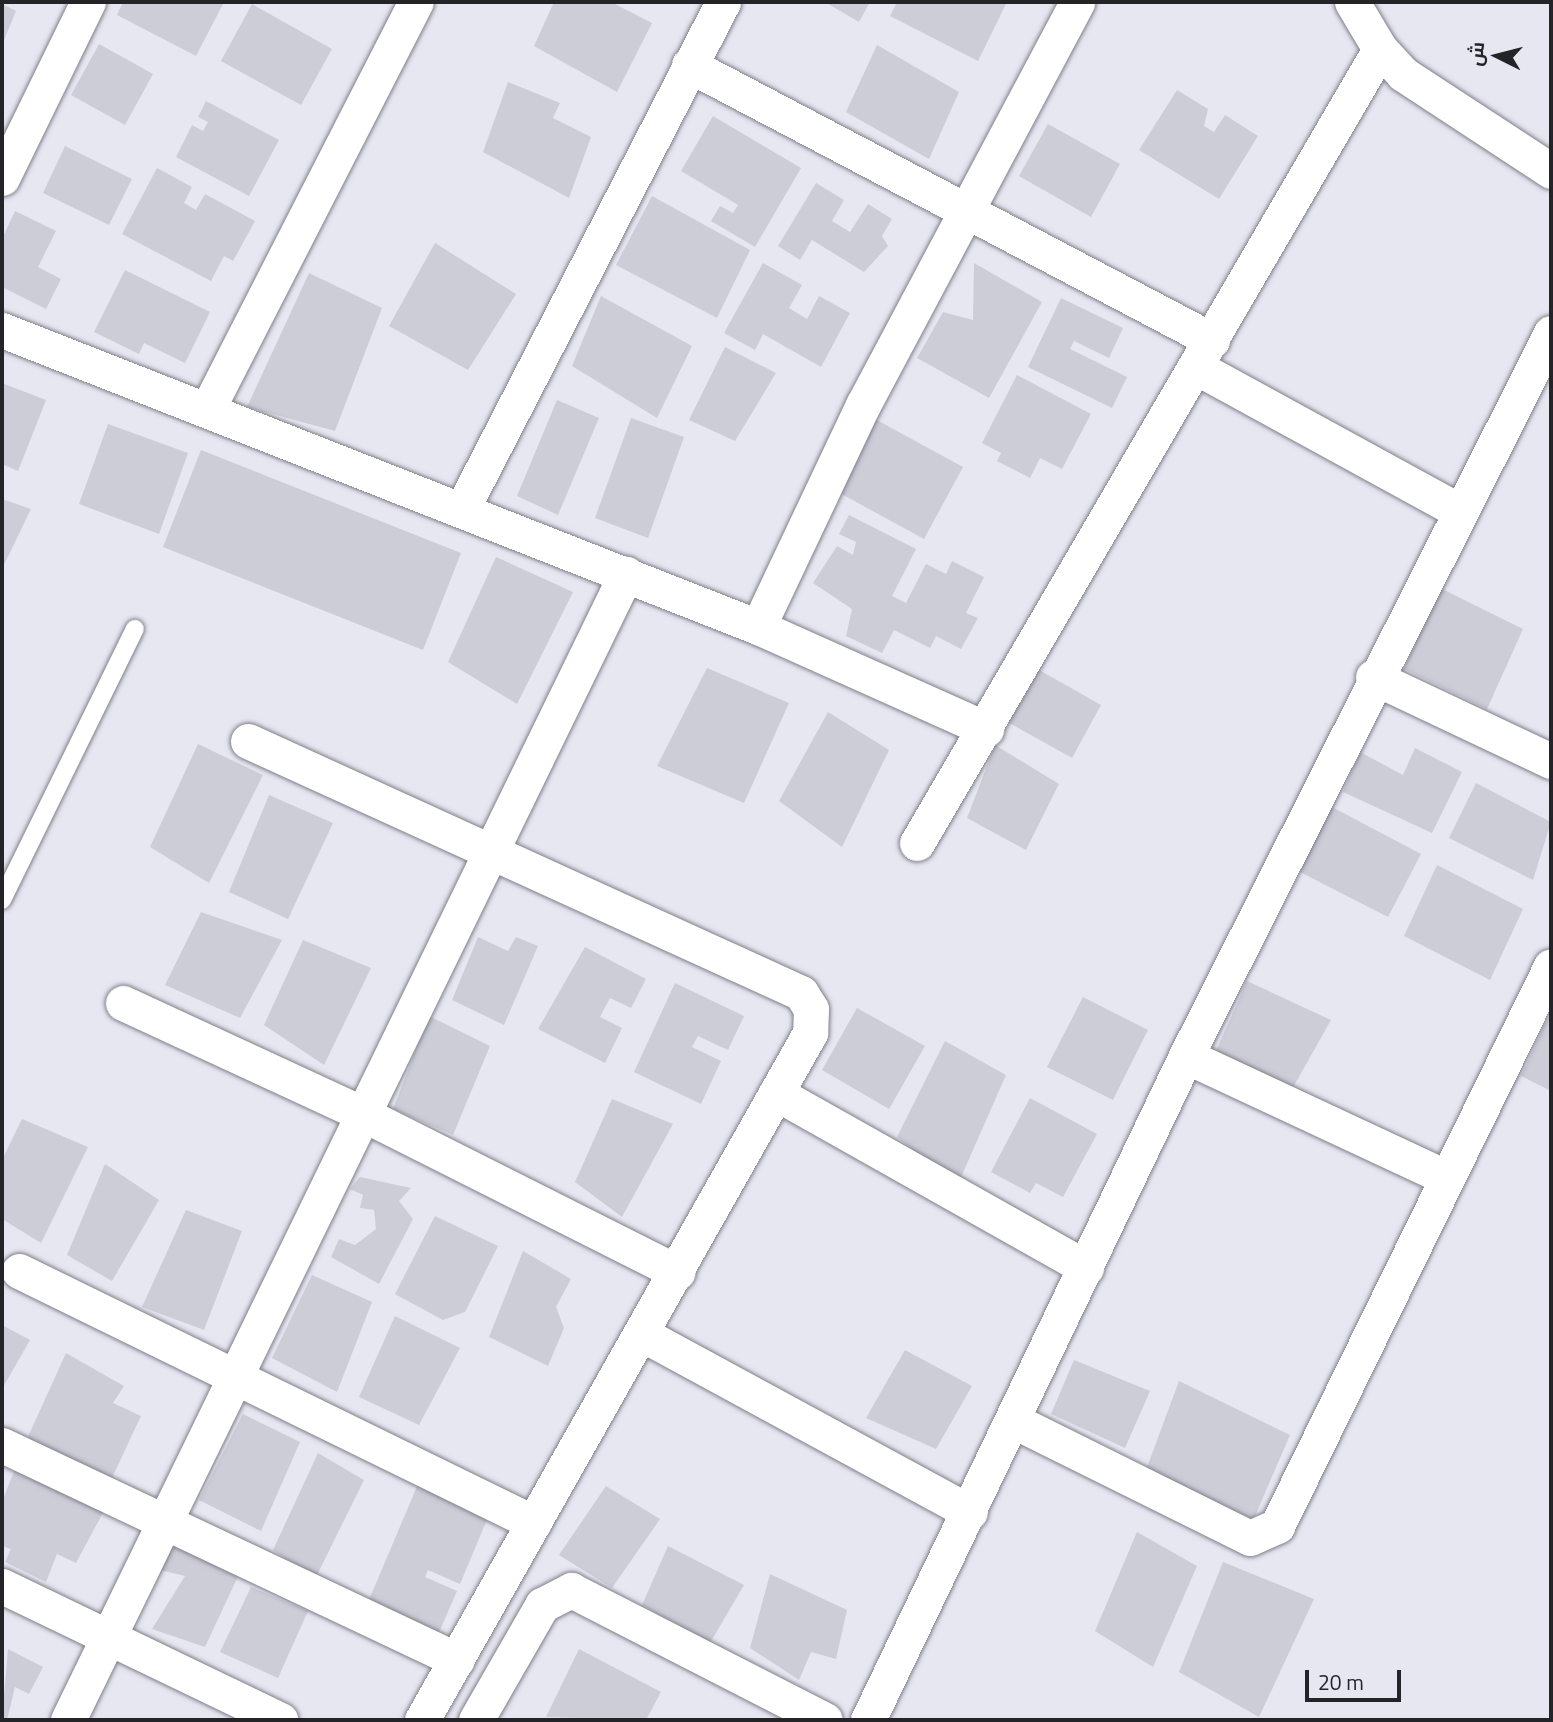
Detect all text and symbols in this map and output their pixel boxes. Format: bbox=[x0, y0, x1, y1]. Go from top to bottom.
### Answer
north arrow bbox=[1462, 21, 1532, 91]
text: ش bbox=[1460, 40, 1491, 67]
scale bar bbox=[1308, 1656, 1404, 1700]
text: 20 m bbox=[1318, 1666, 1364, 1698]

